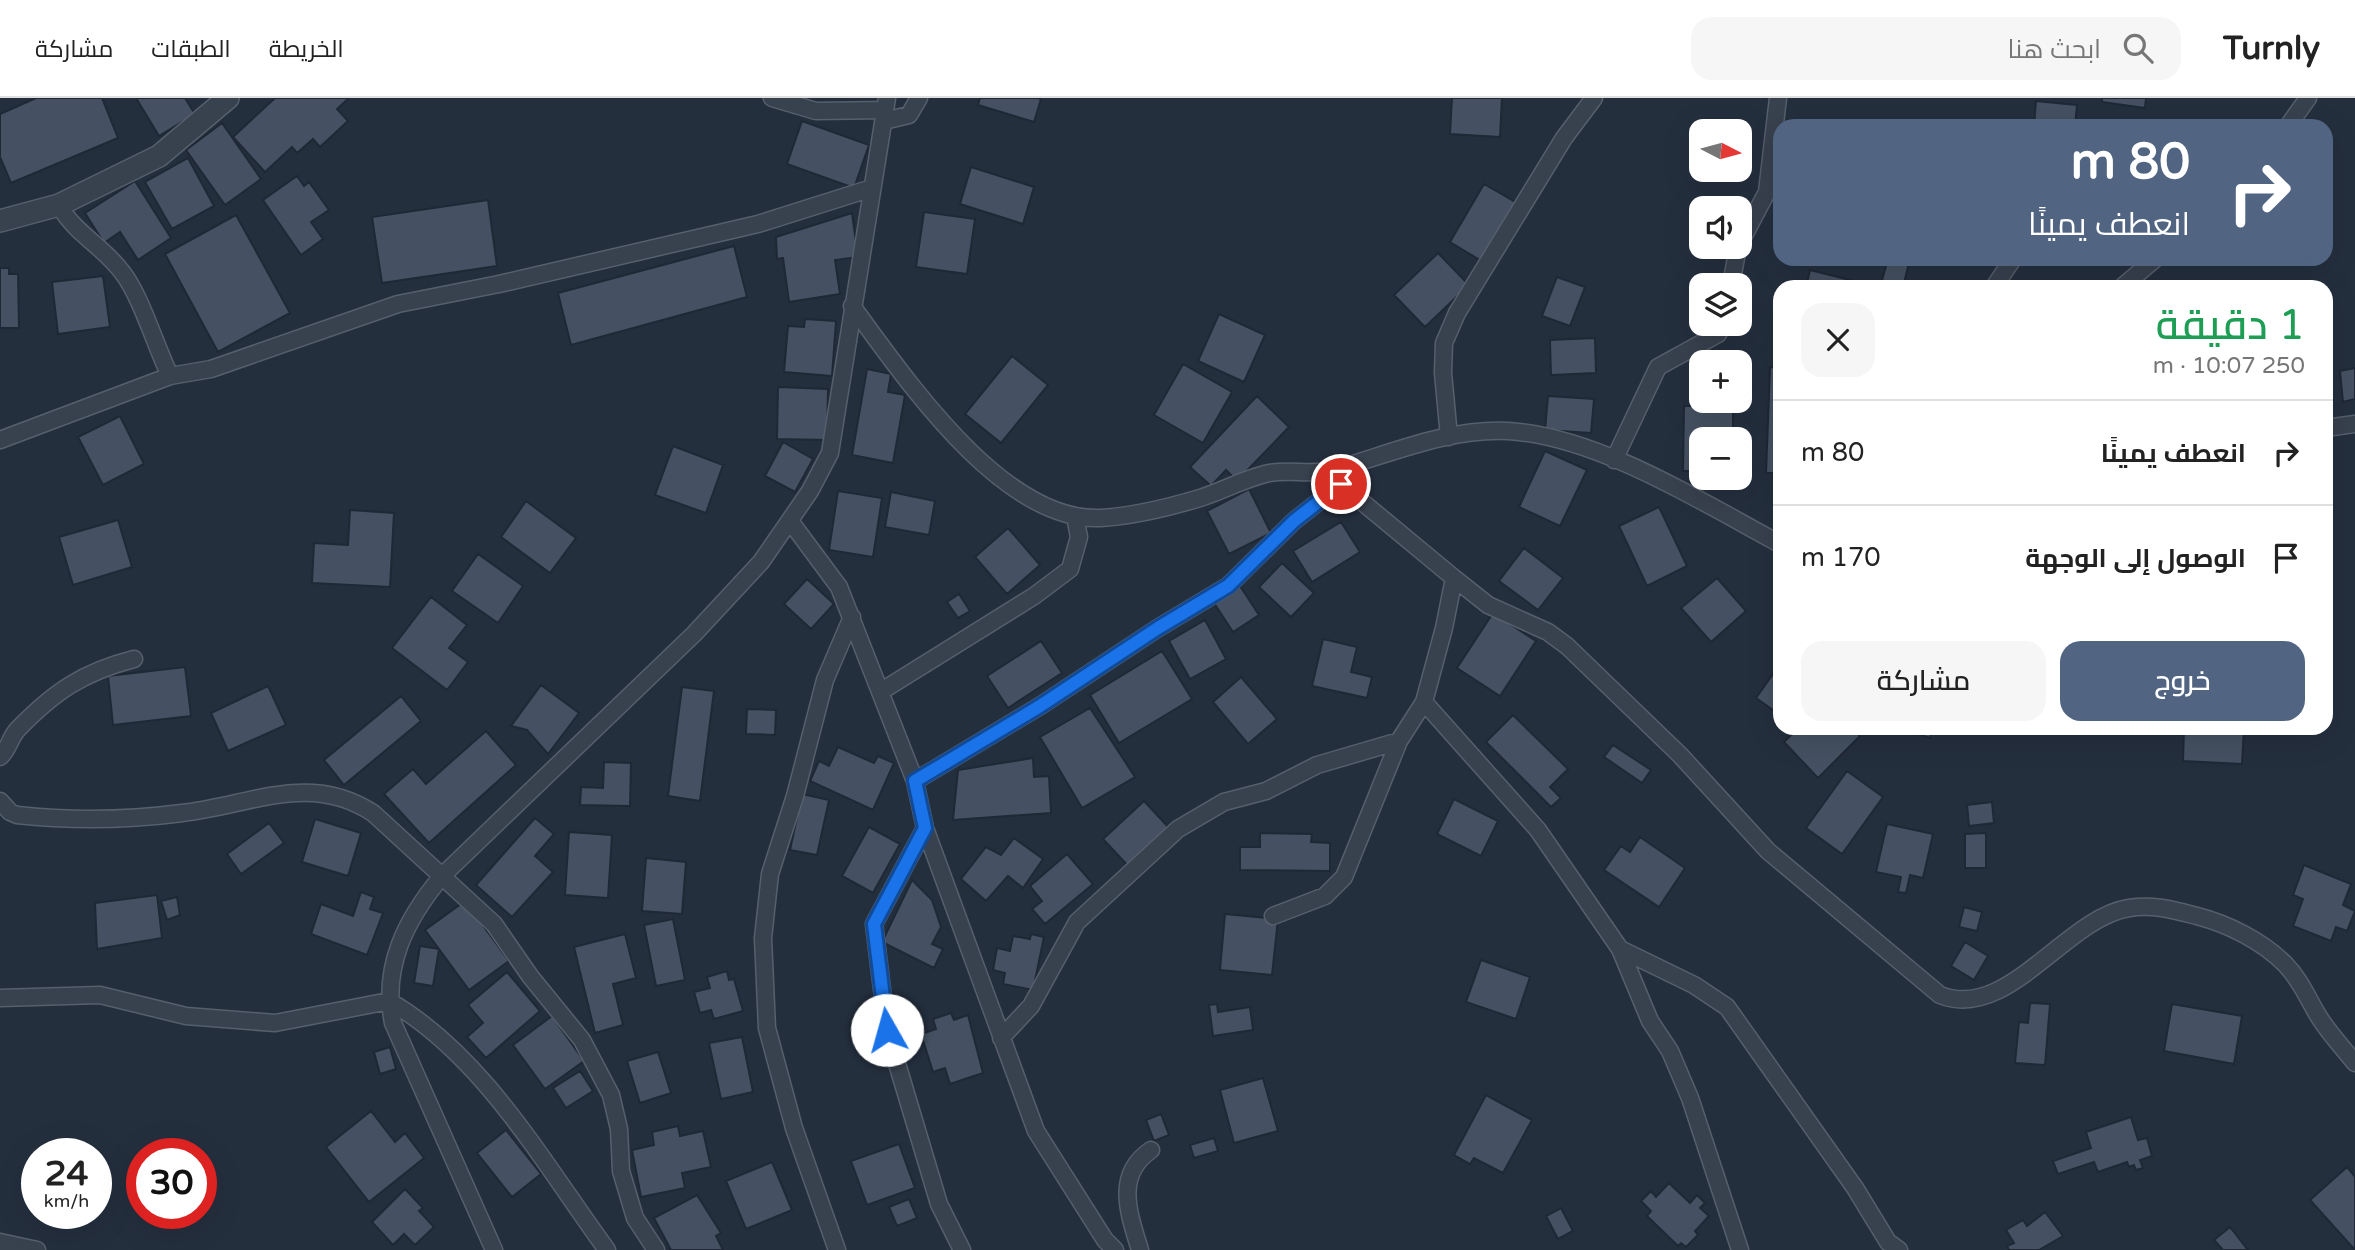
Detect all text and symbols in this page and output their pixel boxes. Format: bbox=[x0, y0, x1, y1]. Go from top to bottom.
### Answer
search box bbox=[1691, 17, 2181, 80]
icon: search bbox=[2119, 29, 2157, 67]
text: Turnly bbox=[2223, 29, 2320, 68]
text: ابحث هنا bbox=[2007, 34, 2101, 65]
text: مشاركة bbox=[35, 35, 113, 64]
text: الطبقات bbox=[151, 35, 231, 64]
text: الخريطة bbox=[269, 35, 344, 64]
north arrow bbox=[1689, 119, 1752, 182]
map controls bbox=[1689, 119, 1752, 490]
text: 80 m bbox=[2071, 133, 2190, 192]
icon: right bbox=[2214, 147, 2305, 238]
button: sound bbox=[1689, 196, 1752, 259]
text: انعطف يمينًا bbox=[2028, 206, 2190, 244]
button: layers bbox=[1689, 273, 1752, 336]
text: 1 دقيقة bbox=[2156, 300, 2305, 351]
button: close bbox=[1801, 303, 1875, 377]
button: + bbox=[1689, 350, 1752, 413]
text: 250 m · 10:07 bbox=[2153, 352, 2305, 380]
button: − bbox=[1689, 427, 1752, 490]
icon: right bbox=[2267, 434, 2305, 472]
text: 80 m bbox=[1801, 437, 1864, 468]
text: انعطف يمينًا bbox=[2101, 438, 2246, 469]
pin bbox=[1311, 454, 1371, 514]
icon: arrive bbox=[1322, 465, 1360, 503]
icon: arrive bbox=[2267, 539, 2305, 577]
text: 170 m bbox=[1801, 542, 1881, 573]
text: الوصول إلى الوجهة bbox=[2025, 543, 2246, 574]
button: مشاركة bbox=[1801, 641, 2046, 721]
button: خروج bbox=[2060, 641, 2305, 721]
position arrow bbox=[850, 993, 924, 1067]
speed limit sign: 30 bbox=[126, 1138, 217, 1229]
text: 24 bbox=[45, 1153, 88, 1195]
text: km/h bbox=[44, 1190, 89, 1212]

